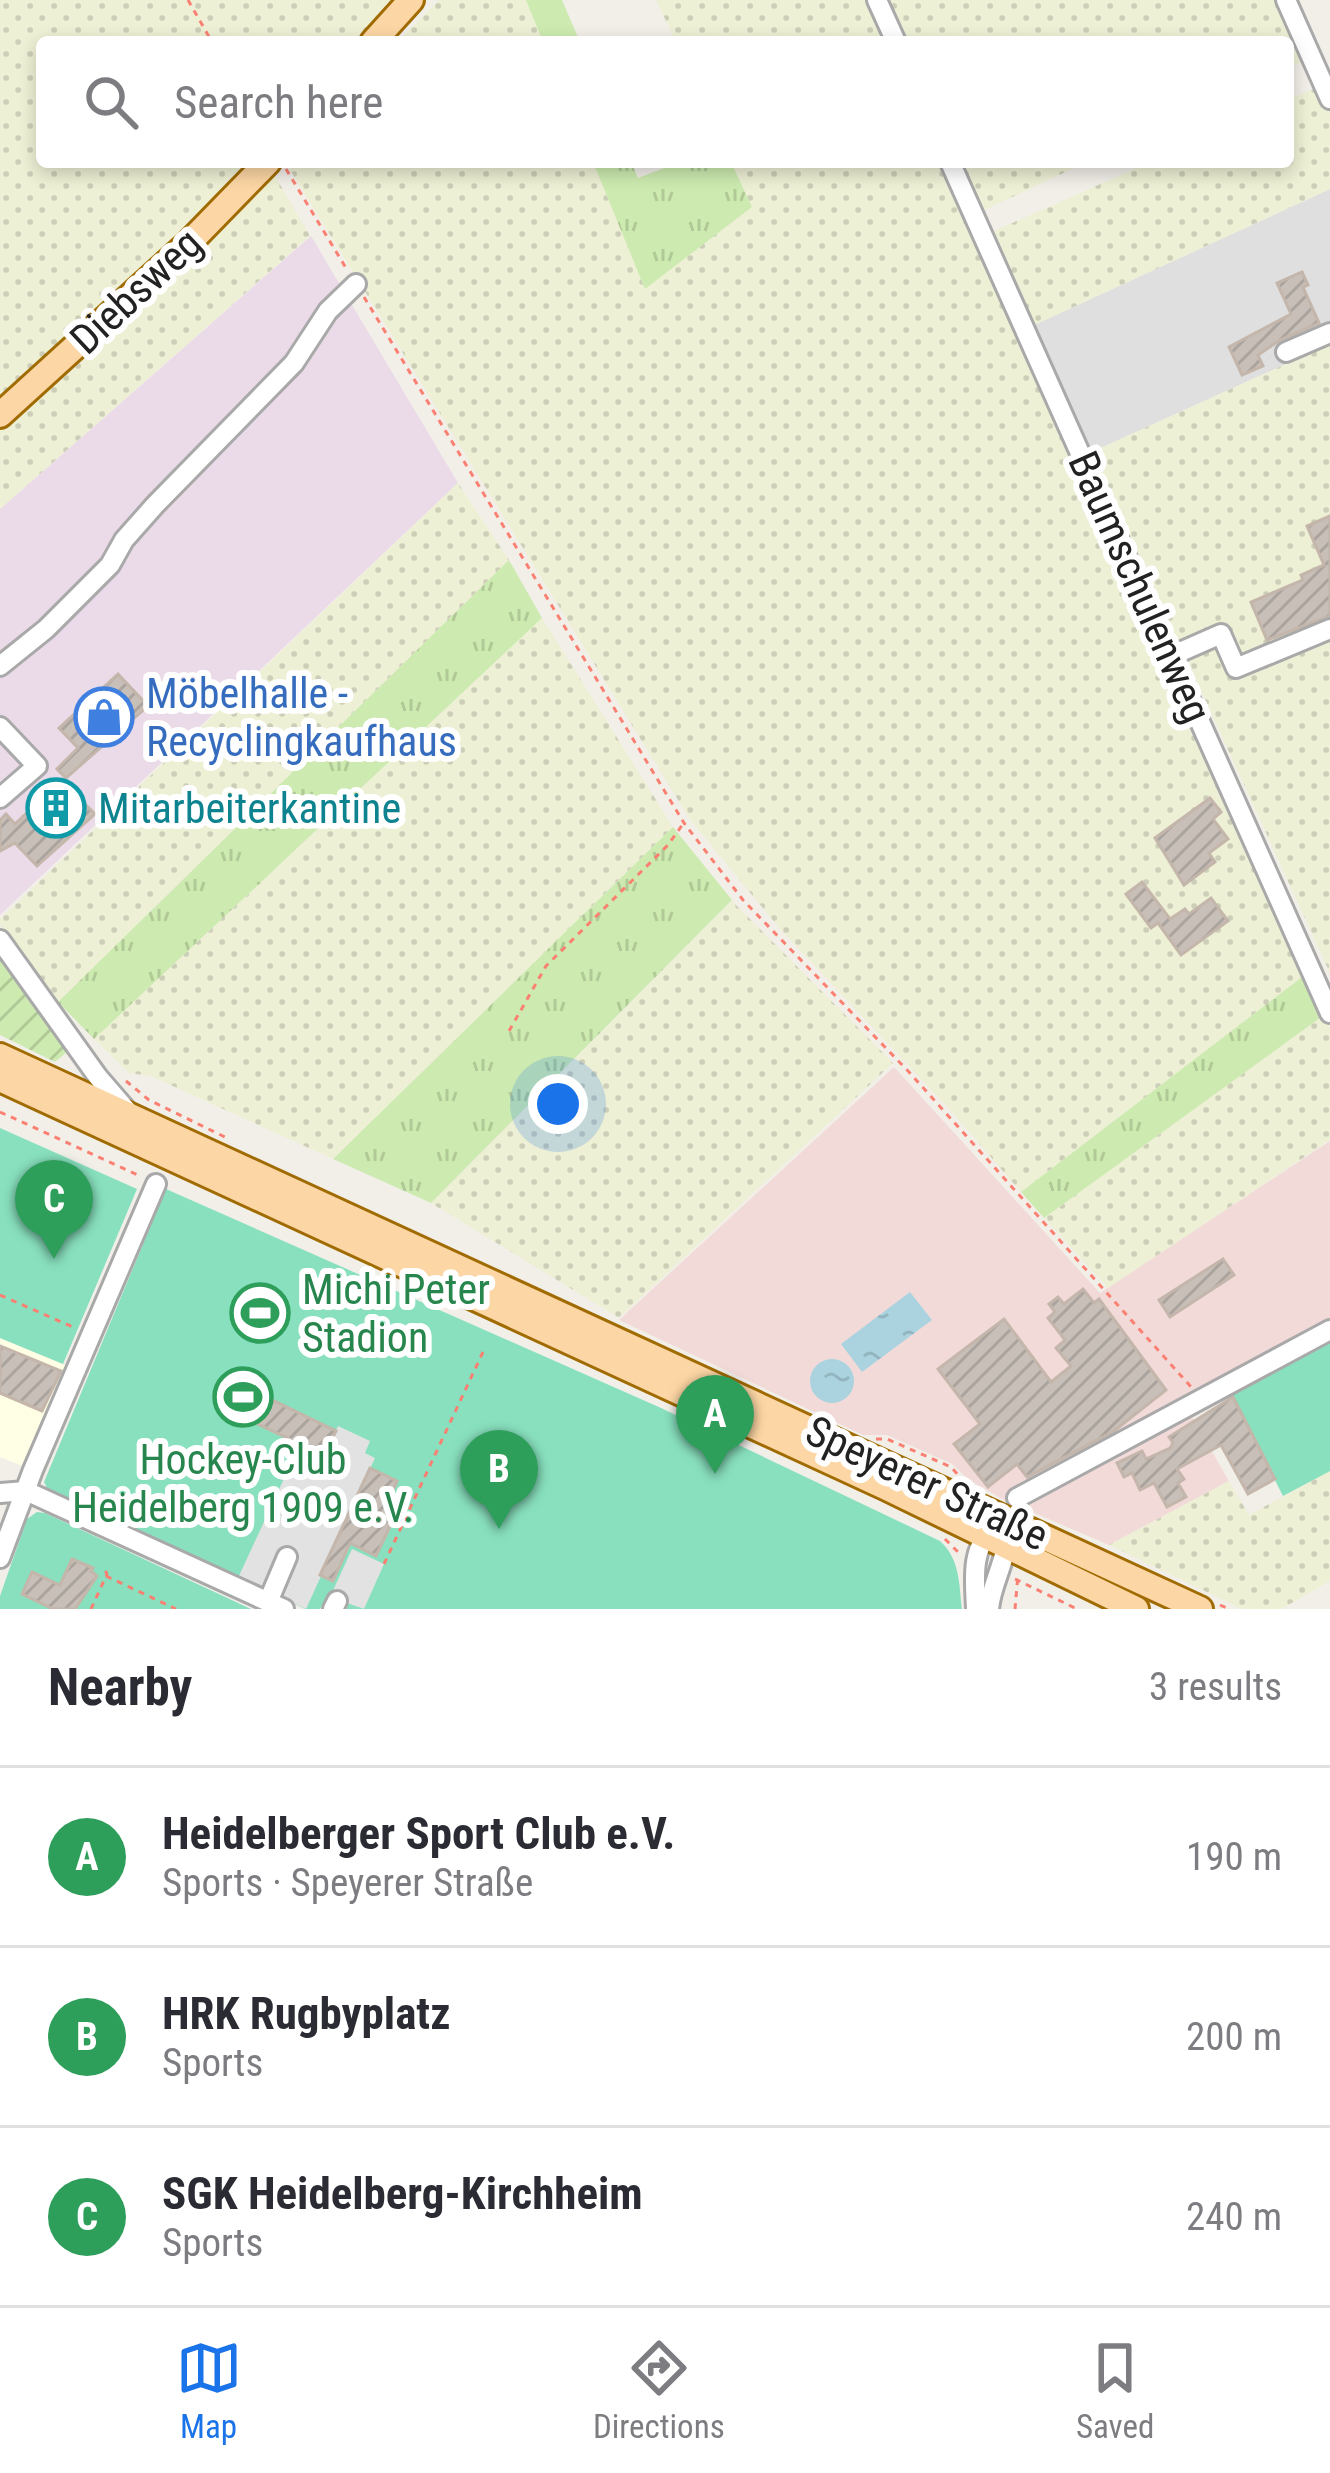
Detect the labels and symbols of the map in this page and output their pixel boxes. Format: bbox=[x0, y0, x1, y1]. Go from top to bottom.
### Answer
street label: Diebsweg bbox=[60, 218, 212, 364]
street label: Baumschulenweg bbox=[1058, 444, 1222, 730]
place label: Möbelhalle - Recyclingkaufhaus bbox=[146, 669, 457, 766]
shop icon: Möbelhalle - Recyclingkaufhaus bbox=[73, 686, 135, 748]
building icon: Mitarbeiterkantine bbox=[25, 777, 87, 839]
place label: Mitarbeiterkantine bbox=[98, 784, 401, 833]
your location bbox=[528, 1074, 588, 1134]
pin: C bbox=[15, 1160, 93, 1259]
place label: Michi Peter Stadion bbox=[302, 1265, 490, 1362]
sports icon: Michi Peter Stadion bbox=[229, 1282, 291, 1344]
sports icon: Hockey-Club Heidelberg 1909 e.V. bbox=[212, 1366, 274, 1428]
pin: A bbox=[676, 1375, 754, 1474]
street label: Speyerer Straße bbox=[798, 1406, 1056, 1560]
pin: B bbox=[460, 1430, 538, 1529]
place label: Hockey-Club Heidelberg 1909 e.V. bbox=[72, 1435, 414, 1532]

